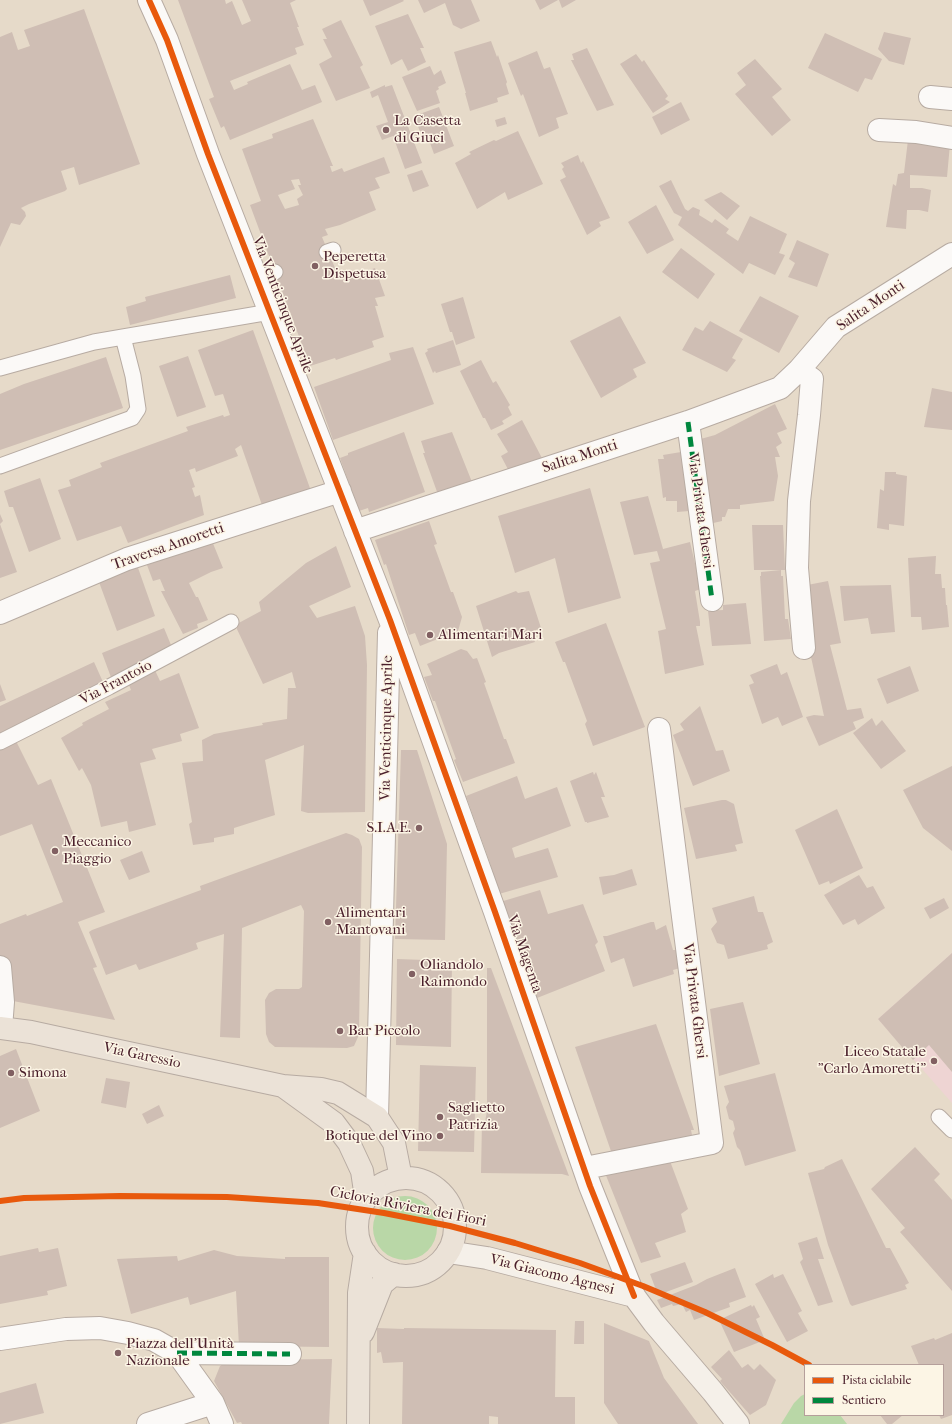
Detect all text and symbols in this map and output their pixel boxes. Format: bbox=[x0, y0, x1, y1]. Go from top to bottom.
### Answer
place label: La Casetta di Giuci bbox=[394, 112, 461, 147]
marker: La Casetta di Giuci bbox=[381, 125, 391, 135]
street label: Via Venticinque Aprile bbox=[248, 234, 316, 376]
place label: Peperetta Dispetusa bbox=[323, 248, 386, 283]
marker: Peperetta Dispetusa bbox=[310, 261, 320, 271]
street label: Salita Monti bbox=[834, 277, 908, 335]
street label: Salita Monti bbox=[540, 436, 620, 478]
street label: Via Privata Ghersi bbox=[683, 452, 717, 570]
street label: Traversa Amoretti bbox=[110, 519, 226, 575]
place label: Alimentari Mari bbox=[438, 626, 543, 644]
marker: Alimentari Mari bbox=[425, 630, 435, 640]
street label: Via Venticinque Aprile bbox=[377, 655, 397, 801]
street label: Via Frantoio bbox=[77, 656, 155, 710]
place label: S.I.A.E. bbox=[366, 819, 411, 837]
marker: S.I.A.E. bbox=[414, 823, 424, 833]
place label: Meccanico Piaggio bbox=[63, 833, 131, 868]
marker: Meccanico Piaggio bbox=[50, 846, 60, 856]
place label: Alimentari Mantovani bbox=[336, 904, 406, 939]
street label: Via Magenta bbox=[502, 913, 546, 995]
marker: Alimentari Mantovani bbox=[323, 917, 333, 927]
street label: Via Privata Ghersi bbox=[678, 942, 710, 1060]
place label: Oliandolo Raimondo bbox=[420, 956, 487, 991]
marker: Oliandolo Raimondo bbox=[407, 969, 417, 979]
place label: Bar Piccolo bbox=[348, 1022, 420, 1040]
marker: Bar Piccolo bbox=[335, 1026, 345, 1036]
street label: Via Garessio bbox=[102, 1039, 182, 1073]
place label: Liceo Statale "Carlo Amoretti" bbox=[818, 1043, 926, 1078]
marker: Liceo Statale "Carlo Amoretti" bbox=[929, 1056, 939, 1066]
place label: Simona bbox=[19, 1064, 67, 1082]
marker: Simona bbox=[6, 1068, 16, 1078]
place label: Saglietto Patrizia bbox=[448, 1099, 505, 1134]
marker: Saglietto Patrizia bbox=[435, 1112, 445, 1122]
place label: Botique del Vino bbox=[325, 1127, 432, 1145]
marker: Botique del Vino bbox=[435, 1131, 445, 1141]
street label: Ciclovia Riviera dei Fiori bbox=[328, 1183, 488, 1231]
street label: Via Giacomo Agnesi bbox=[488, 1251, 616, 1299]
place label: Piazza dell'Unità Nazionale bbox=[126, 1335, 234, 1370]
marker: Piazza dell'Unità Nazionale bbox=[113, 1348, 123, 1358]
legend bbox=[804, 1364, 944, 1416]
text: Pista ciclabile bbox=[842, 1373, 911, 1387]
text: Sentiero bbox=[842, 1393, 886, 1407]

